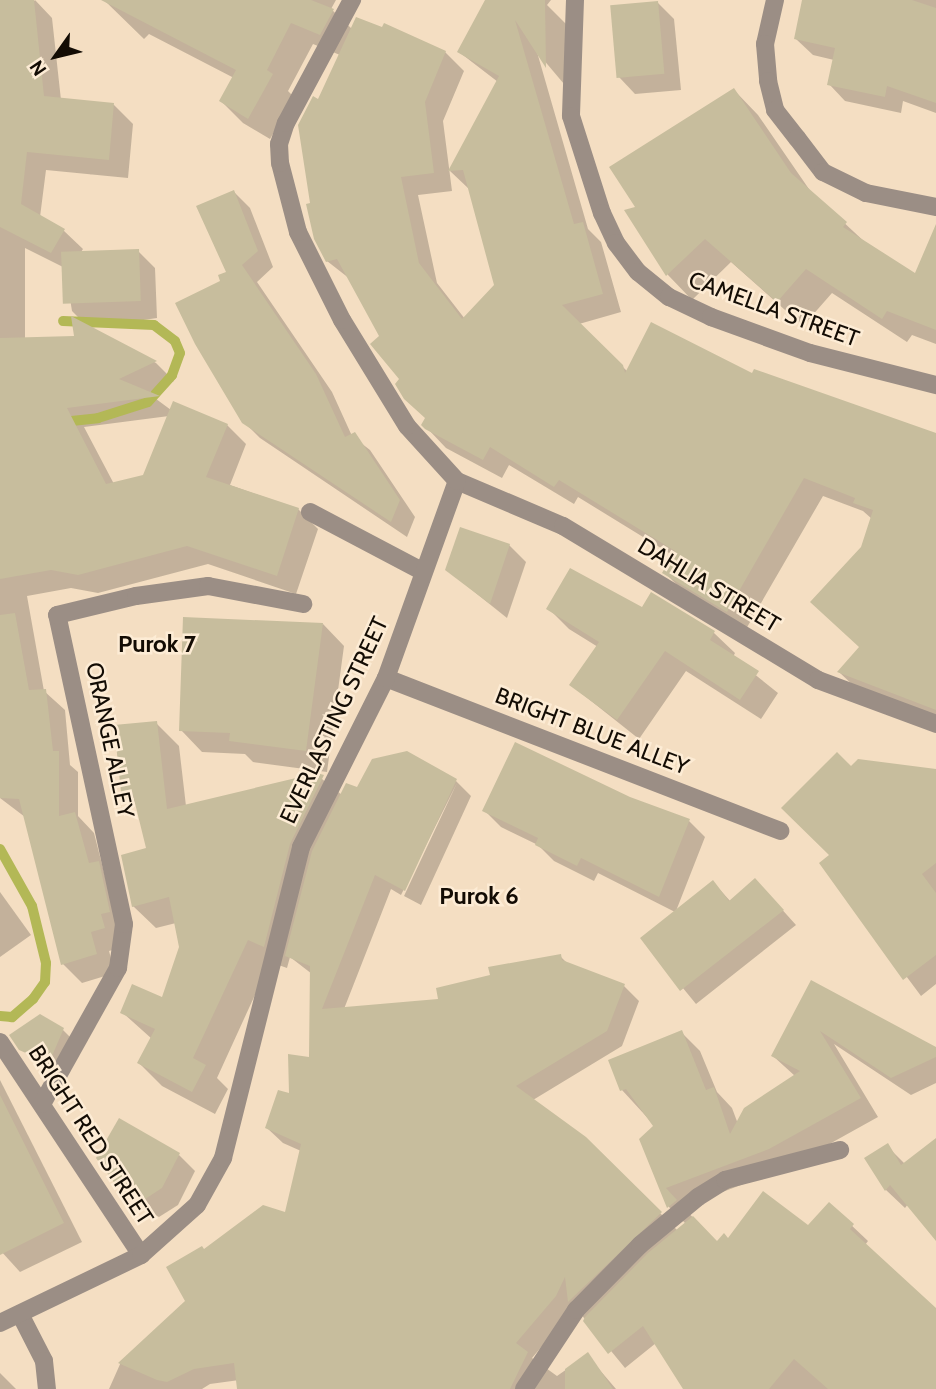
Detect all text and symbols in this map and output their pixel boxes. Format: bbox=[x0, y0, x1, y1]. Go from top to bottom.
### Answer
north arrow bbox=[21, 21, 91, 91]
text: N bbox=[25, 56, 51, 80]
street label: CAMELLA STREET bbox=[685, 265, 863, 353]
street label: DAHLIA STREET bbox=[633, 532, 785, 638]
street label: EVERLASTING STREET bbox=[274, 612, 394, 828]
district label: Purok 7 bbox=[118, 630, 196, 658]
street label: ORANGE ALLEY bbox=[80, 660, 140, 820]
street label: BRIGHT BLUE ALLEY bbox=[491, 681, 693, 781]
district label: Purok 6 bbox=[439, 882, 519, 910]
street label: BRIGHT RED STREET bbox=[23, 1040, 159, 1230]

